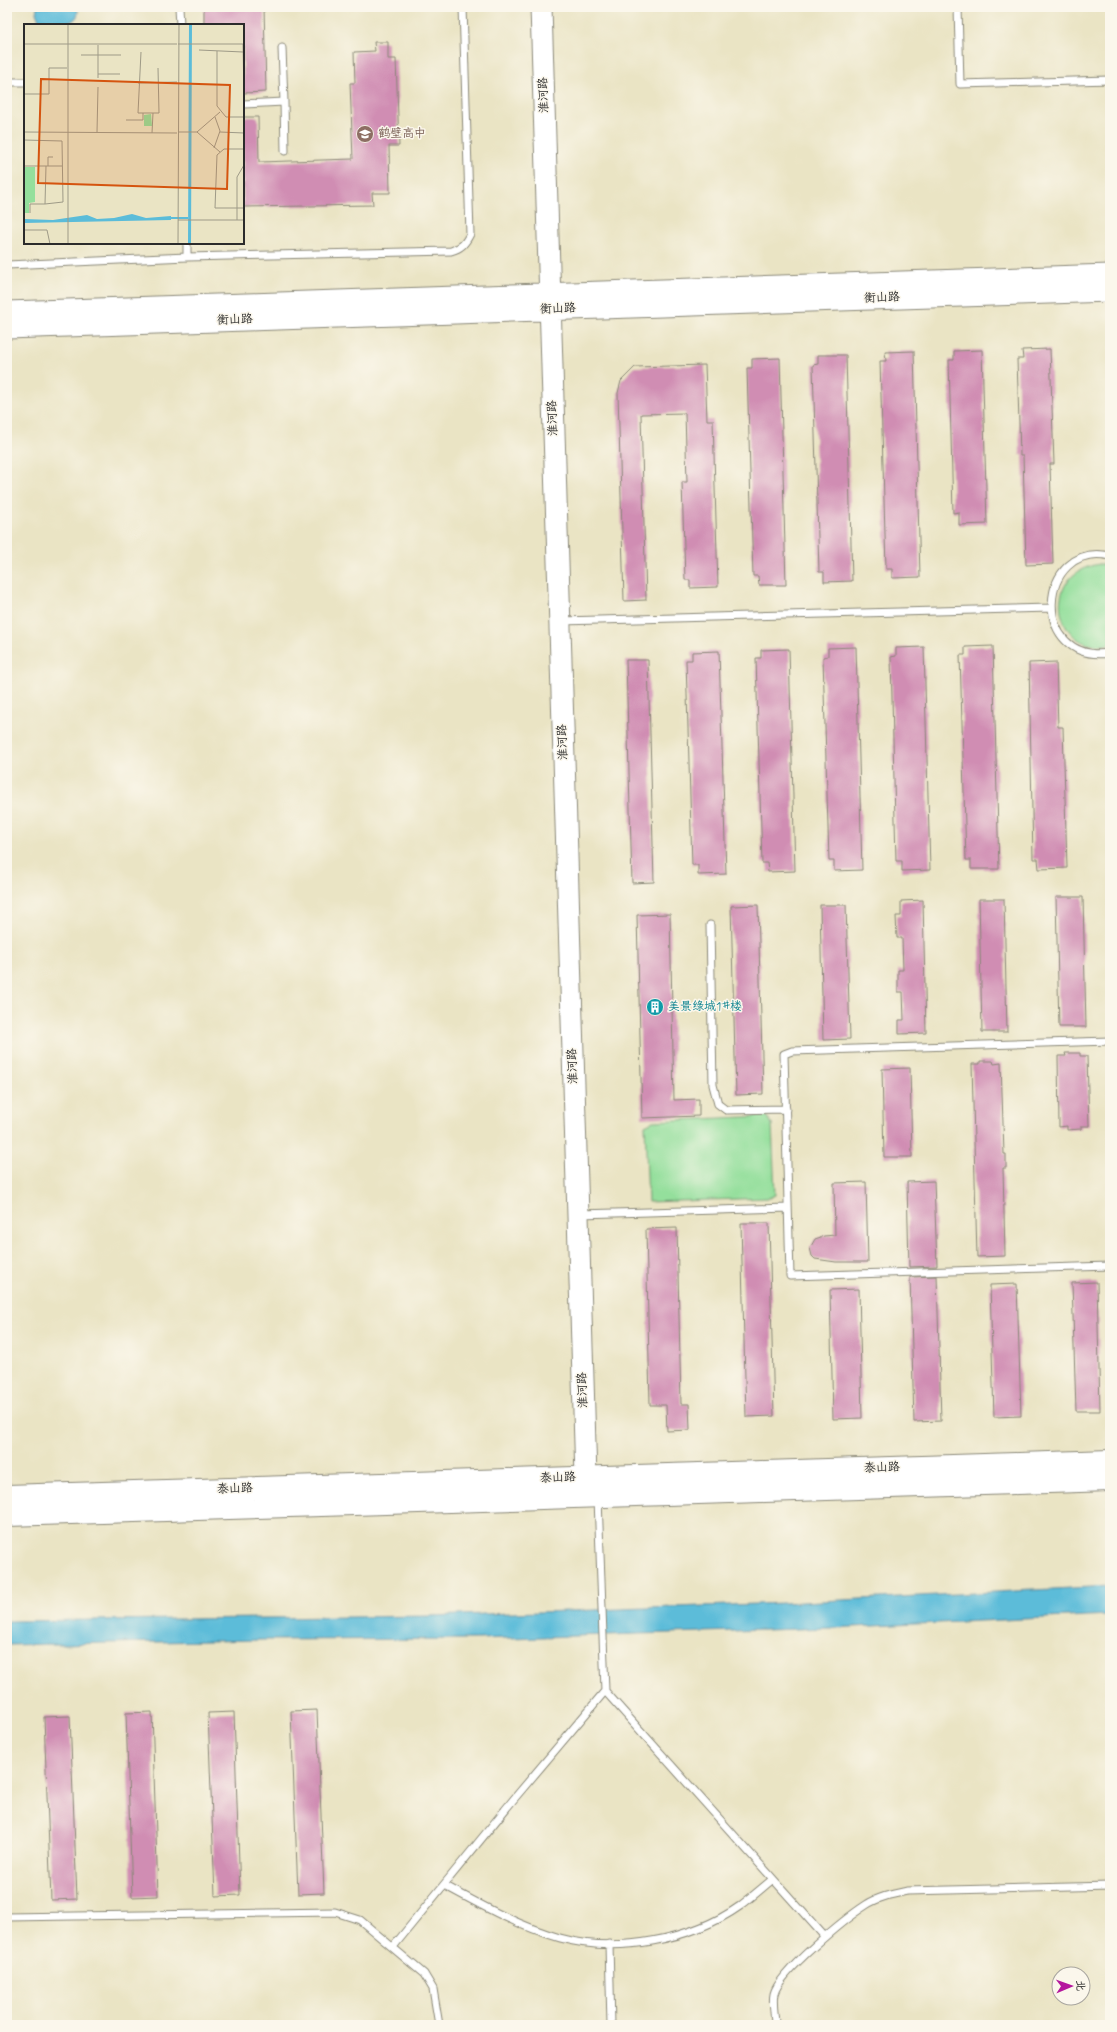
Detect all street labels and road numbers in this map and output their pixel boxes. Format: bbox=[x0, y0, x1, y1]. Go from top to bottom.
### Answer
street label: 淮河路 bbox=[535, 77, 553, 113]
street label: 衡山路 bbox=[864, 289, 900, 307]
street label: 衡山路 bbox=[540, 300, 576, 318]
street label: 衡山路 bbox=[217, 311, 253, 329]
street label: 淮河路 bbox=[544, 400, 562, 436]
street label: 淮河路 bbox=[554, 724, 572, 760]
street label: 淮河路 bbox=[564, 1048, 582, 1084]
street label: 淮河路 bbox=[574, 1372, 592, 1408]
street label: 泰山路 bbox=[864, 1459, 900, 1477]
street label: 泰山路 bbox=[540, 1469, 576, 1487]
street label: 泰山路 bbox=[217, 1480, 253, 1498]

